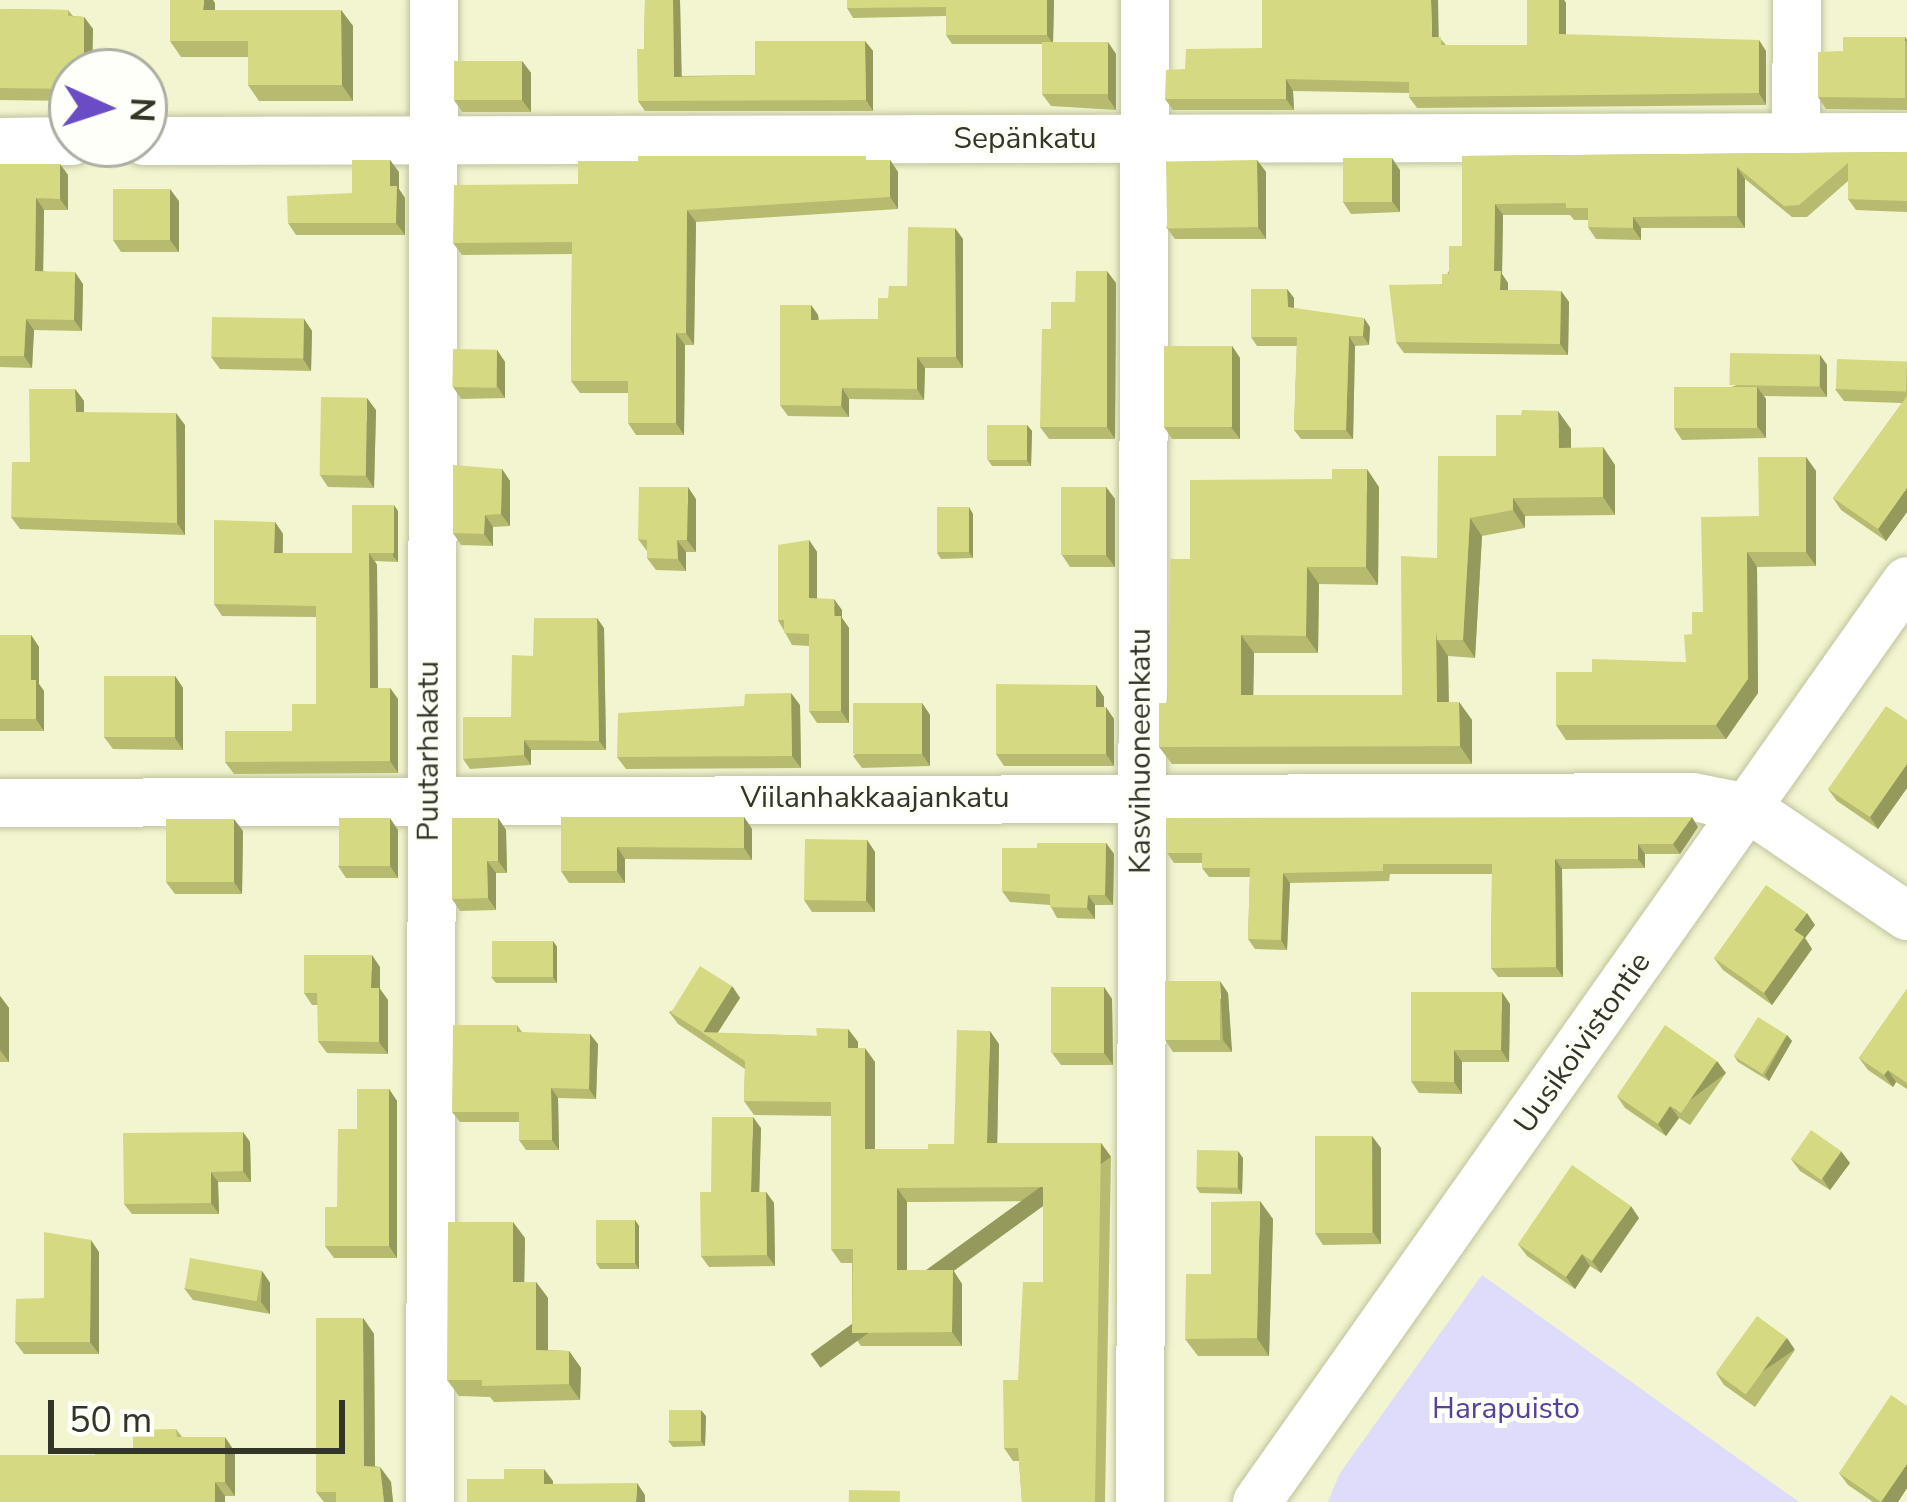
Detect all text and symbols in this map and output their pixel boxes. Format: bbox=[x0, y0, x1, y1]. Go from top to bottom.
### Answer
north arrow bbox=[48, 48, 168, 168]
text: N bbox=[118, 96, 165, 123]
street label: Sepänkatu bbox=[954, 121, 1096, 157]
street label: Kasvihuoneenkatu bbox=[1123, 628, 1159, 874]
street label: Puutarhakatu bbox=[411, 661, 447, 841]
street label: Viilanhakkaajankatu bbox=[740, 780, 1010, 816]
street label: Uusikoivistontie bbox=[1507, 946, 1659, 1140]
scale bar bbox=[54, 1376, 351, 1450]
park label: Harapuisto bbox=[1432, 1391, 1580, 1427]
text: 50 m bbox=[69, 1396, 152, 1445]

